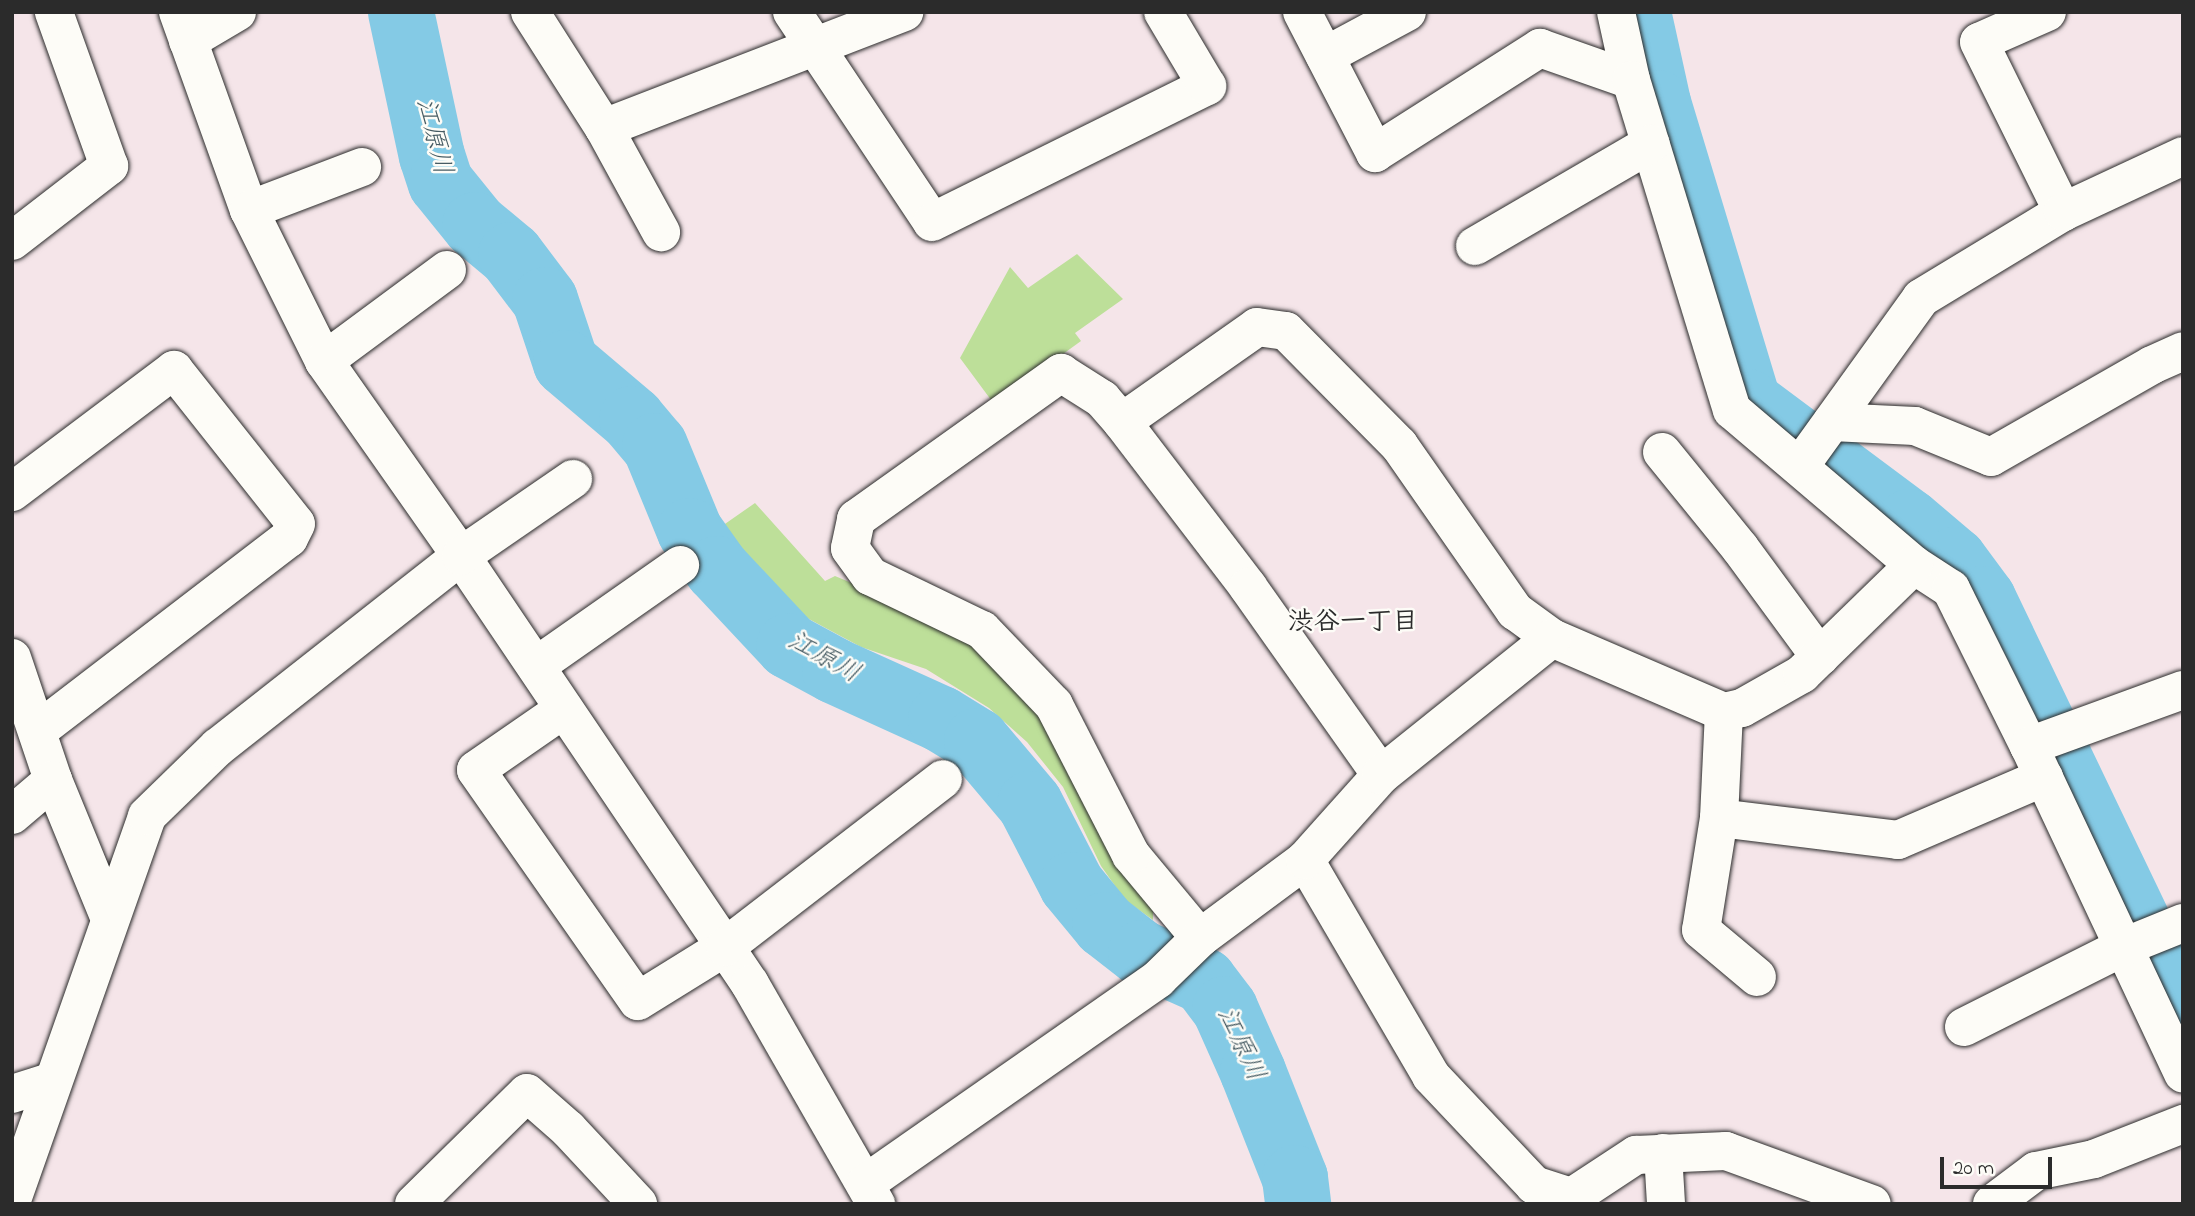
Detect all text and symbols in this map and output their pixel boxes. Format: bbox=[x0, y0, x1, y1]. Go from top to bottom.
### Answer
water label: 江原川 bbox=[407, 95, 457, 179]
district label: 渋谷一丁目 bbox=[1288, 608, 1418, 640]
water label: 江原川 bbox=[781, 626, 865, 692]
water label: 江原川 bbox=[1208, 1003, 1270, 1087]
scale bar bbox=[1943, 1142, 2055, 1186]
text: 20 m bbox=[1953, 1154, 1994, 1184]

